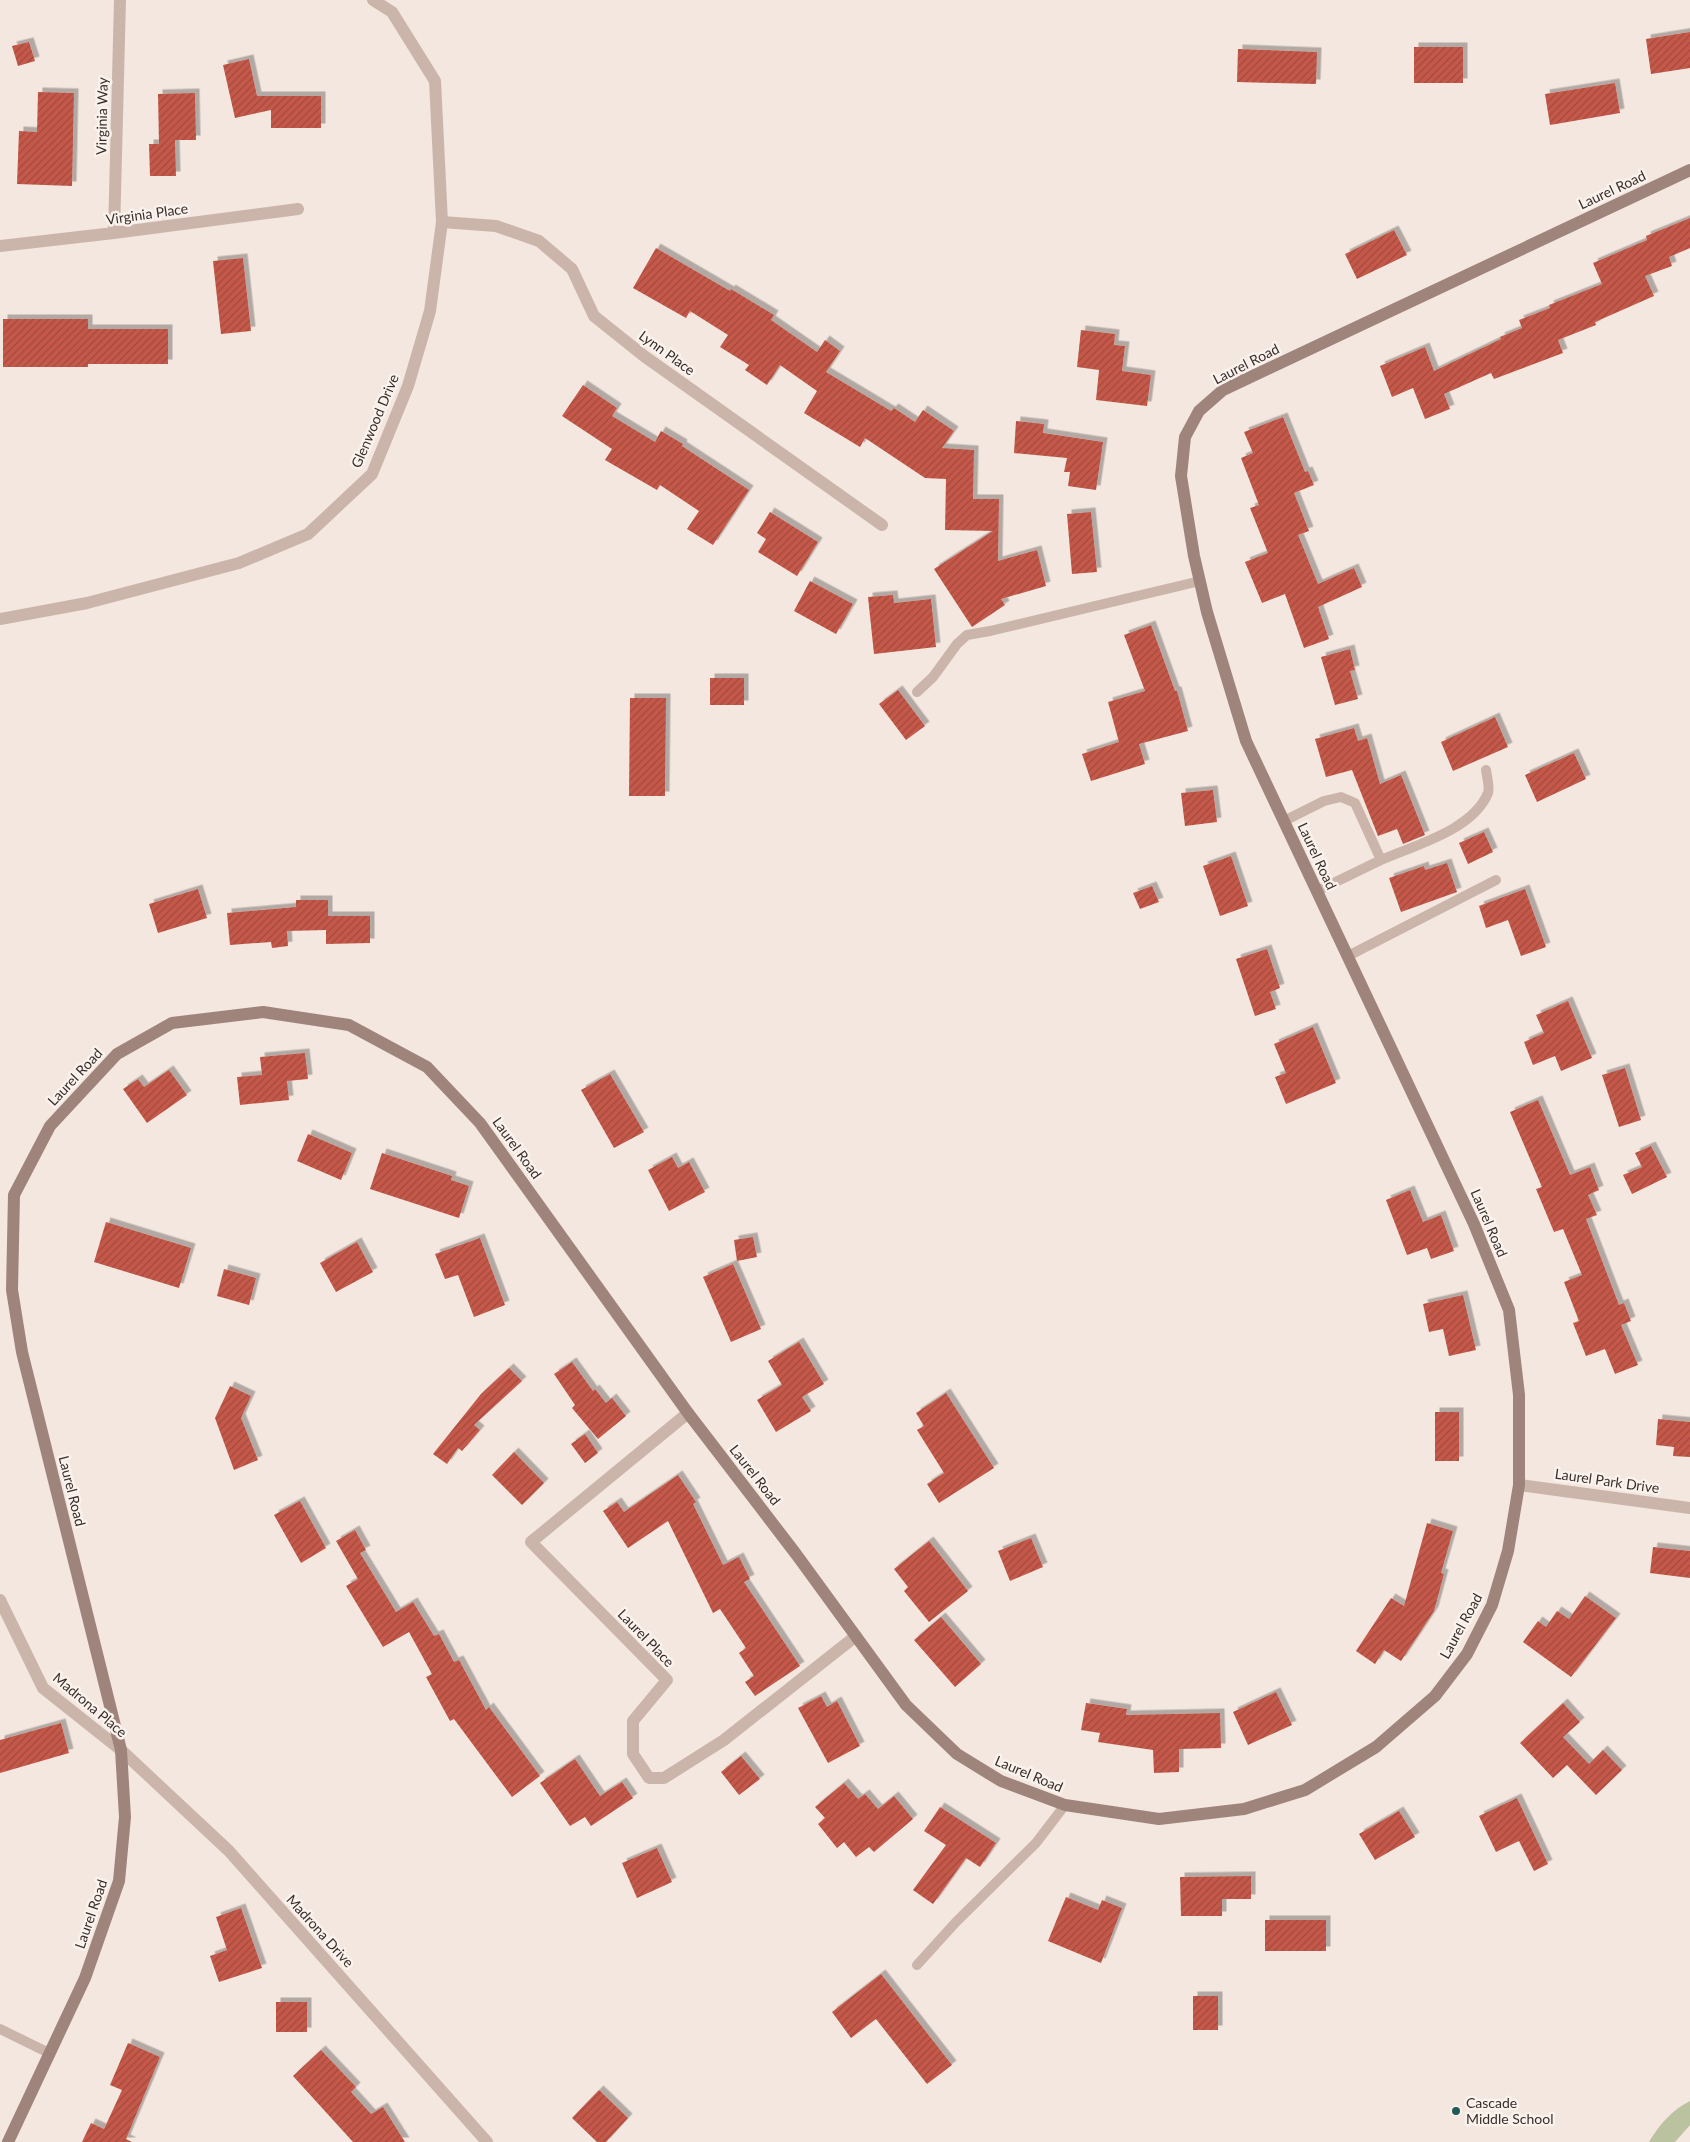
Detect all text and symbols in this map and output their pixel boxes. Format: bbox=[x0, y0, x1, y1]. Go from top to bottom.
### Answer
street label: Virginia Way bbox=[92, 76, 111, 155]
street label: Laurel Road bbox=[1576, 167, 1648, 212]
street label: Virginia Place bbox=[105, 199, 189, 228]
street label: Lynn Place bbox=[636, 327, 699, 379]
street label: Laurel Road bbox=[1210, 340, 1282, 387]
street label: Glenwood Drive bbox=[347, 371, 402, 470]
street label: Laurel Road bbox=[1295, 820, 1340, 892]
street label: Laurel Road bbox=[44, 1044, 105, 1109]
street label: Laurel Road bbox=[489, 1114, 545, 1182]
street label: Laurel Road bbox=[1468, 1186, 1511, 1259]
street label: Laurel Road bbox=[727, 1441, 784, 1508]
street label: Laurel Road bbox=[56, 1454, 89, 1528]
street label: Laurel Park Drive bbox=[1554, 1465, 1660, 1496]
street label: Laurel Road bbox=[1436, 1590, 1485, 1661]
street label: Laurel Place bbox=[615, 1605, 678, 1670]
street label: Madrona Place bbox=[50, 1669, 131, 1740]
street label: Laurel Road bbox=[993, 1752, 1066, 1795]
street label: Laurel Road bbox=[71, 1877, 110, 1951]
street label: Madrona Drive bbox=[283, 1891, 357, 1971]
place label: Cascade Middle School bbox=[1466, 2094, 1553, 2127]
marker: Cascade Middle School bbox=[1450, 2105, 1462, 2117]

